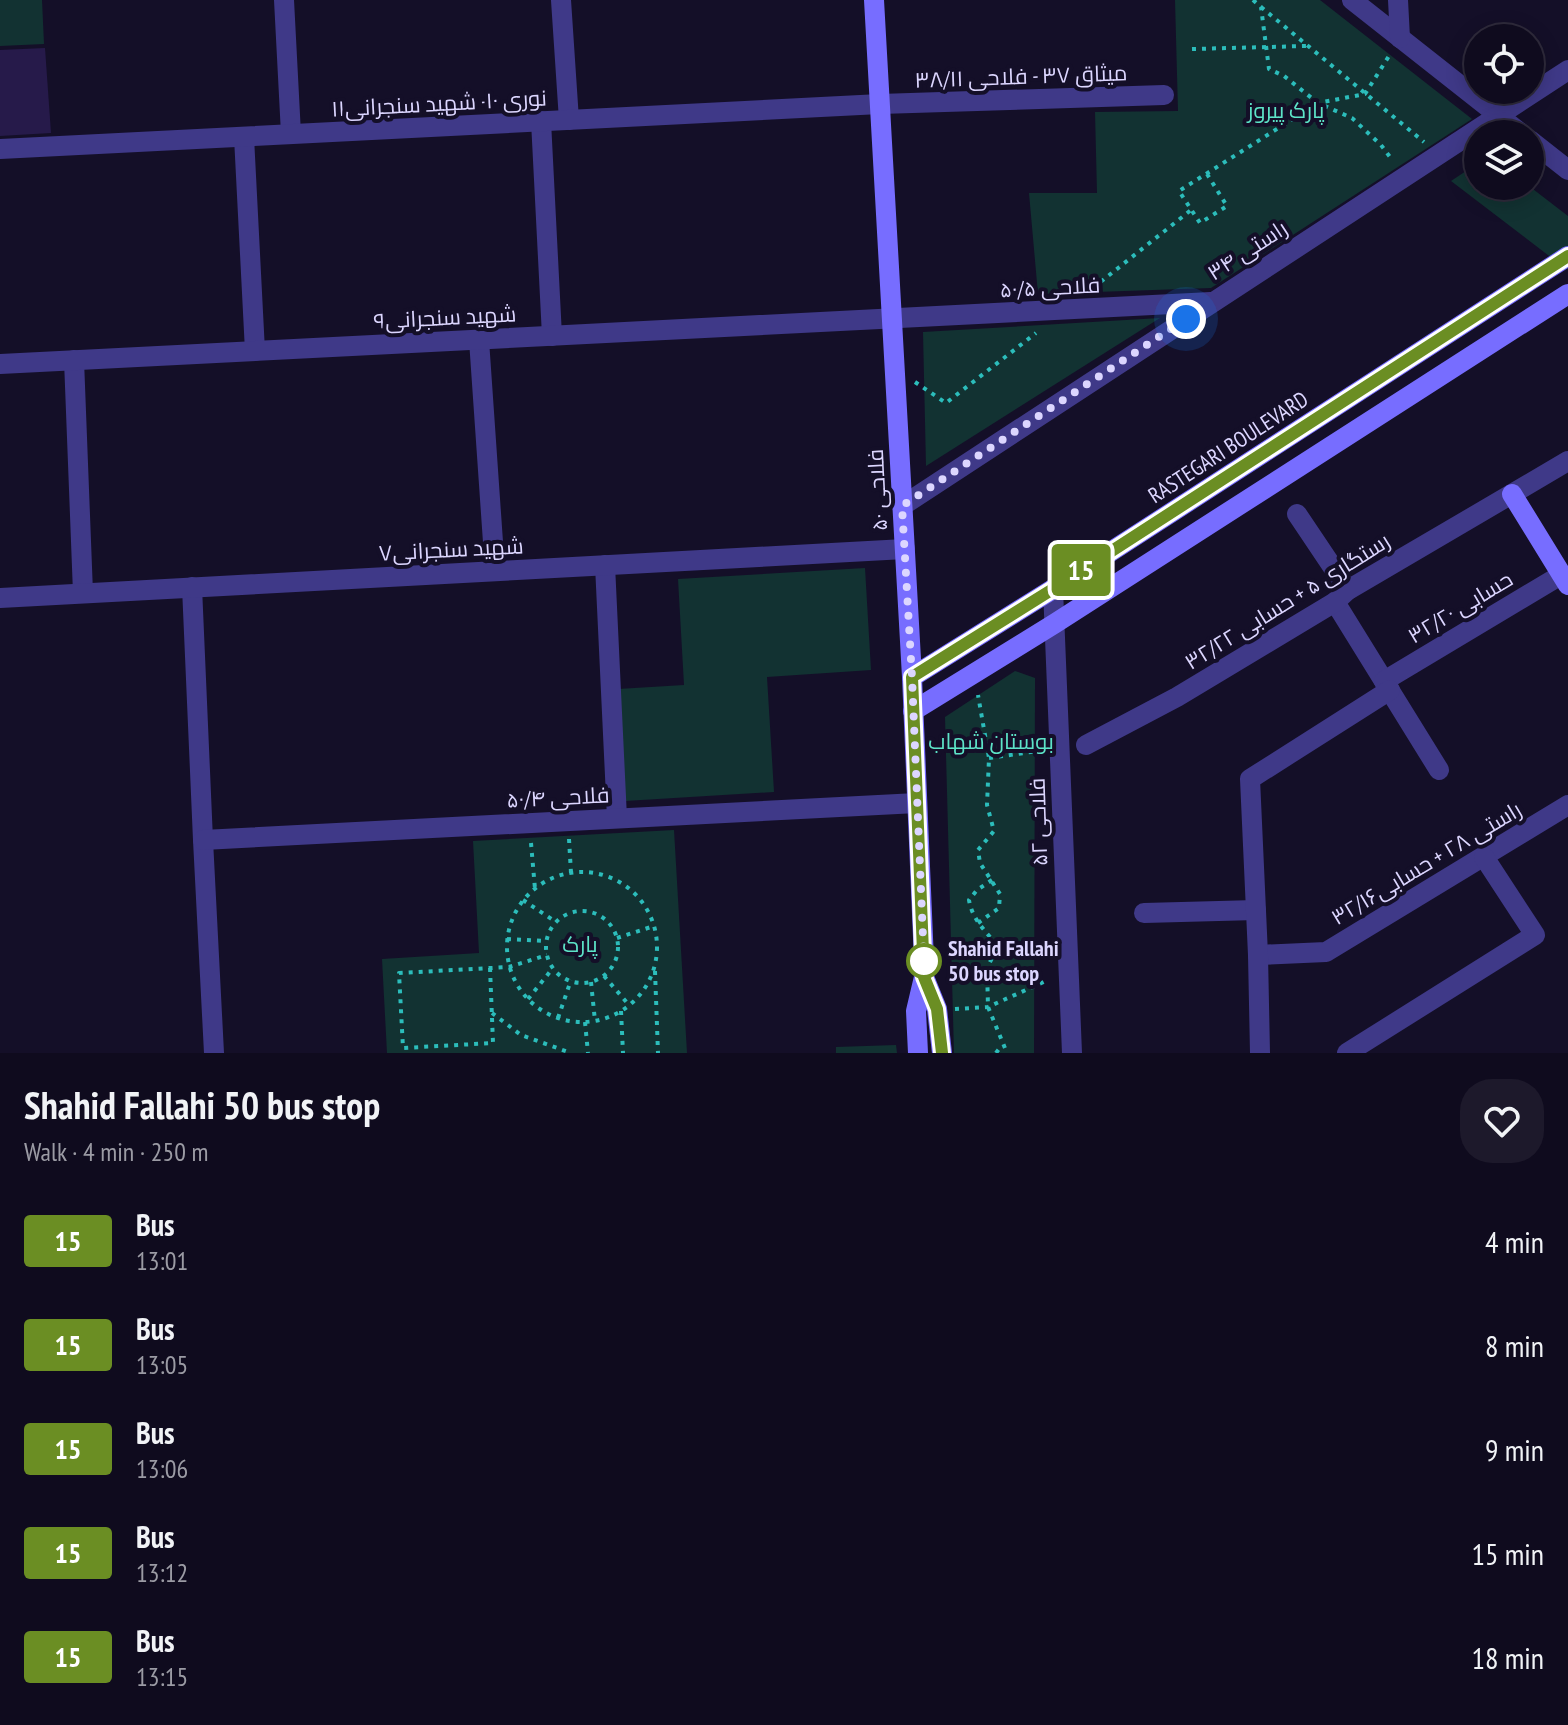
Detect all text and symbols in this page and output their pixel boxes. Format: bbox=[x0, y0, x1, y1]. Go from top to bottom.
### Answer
map controls bbox=[1464, 24, 1544, 200]
button: locate bbox=[1464, 24, 1544, 104]
street label: میثاق ۳۷ - فلاحی ۳۸/۱۱ bbox=[914, 58, 1128, 94]
street label: نوری ۱۰- شهید سنجرانی۱۱ bbox=[331, 83, 547, 123]
park label: پارک پیروز bbox=[1246, 96, 1325, 125]
button: layers bbox=[1464, 120, 1544, 200]
street label: راستی ۳۴ bbox=[1202, 214, 1292, 286]
street label: فلاحی ۵۰/۵ bbox=[999, 270, 1101, 304]
street label: شهید سنجرانی۹ bbox=[373, 299, 517, 335]
your location bbox=[1166, 299, 1206, 339]
street label: RASTEGARI BOULEVARD bbox=[1143, 385, 1313, 509]
street label: فلاحی ۵۰ bbox=[861, 448, 893, 532]
street label: رستگاری ۵ + حسابی ۳۲/۲۲ bbox=[1179, 526, 1395, 676]
street label: شهید سنجرانی۷ bbox=[378, 531, 524, 567]
line badge: 15 bbox=[1045, 544, 1117, 596]
text: 15 bbox=[1068, 551, 1094, 588]
street label: حسابی ۳۲/۲۰ bbox=[1402, 565, 1518, 649]
park label: بوستان شهاب bbox=[928, 727, 1054, 755]
street label: فلاحی ۵۲ bbox=[1022, 778, 1054, 866]
street label: فلاحی ۵۰/۴ bbox=[506, 780, 610, 814]
street label: راستی ۲۸ + حسابی۳۲/۱۶ bbox=[1326, 795, 1526, 931]
park label: پارک bbox=[562, 930, 598, 959]
place label: Shahid Fallahi 50 bus stop bbox=[948, 934, 1059, 987]
marker: Shahid Fallahi 50 bus stop bbox=[907, 944, 941, 978]
button: heart bbox=[1460, 1079, 1544, 1163]
text: Shahid Fallahi 50 bus stop bbox=[24, 1080, 380, 1129]
text: Walk · 4 min · 250 m bbox=[24, 1135, 208, 1168]
text: Bus bbox=[136, 1205, 175, 1244]
text: 15 bbox=[55, 1222, 81, 1259]
text: 4 min bbox=[1485, 1222, 1544, 1261]
text: 13:01 bbox=[136, 1244, 188, 1277]
text: Bus bbox=[136, 1309, 175, 1348]
text: 15 bbox=[55, 1326, 81, 1363]
text: 8 min bbox=[1485, 1326, 1544, 1365]
text: 13:05 bbox=[136, 1348, 188, 1381]
text: Bus bbox=[136, 1413, 175, 1452]
text: 15 bbox=[55, 1430, 81, 1467]
text: 9 min bbox=[1485, 1430, 1544, 1469]
text: 13:06 bbox=[136, 1452, 188, 1485]
text: Bus bbox=[136, 1517, 175, 1556]
text: 15 bbox=[55, 1534, 81, 1571]
text: 15 min bbox=[1471, 1534, 1544, 1573]
text: 13:12 bbox=[136, 1556, 188, 1589]
text: Bus bbox=[136, 1621, 175, 1660]
text: 15 bbox=[55, 1638, 81, 1675]
text: 18 min bbox=[1471, 1638, 1544, 1677]
text: 13:15 bbox=[136, 1660, 188, 1693]

